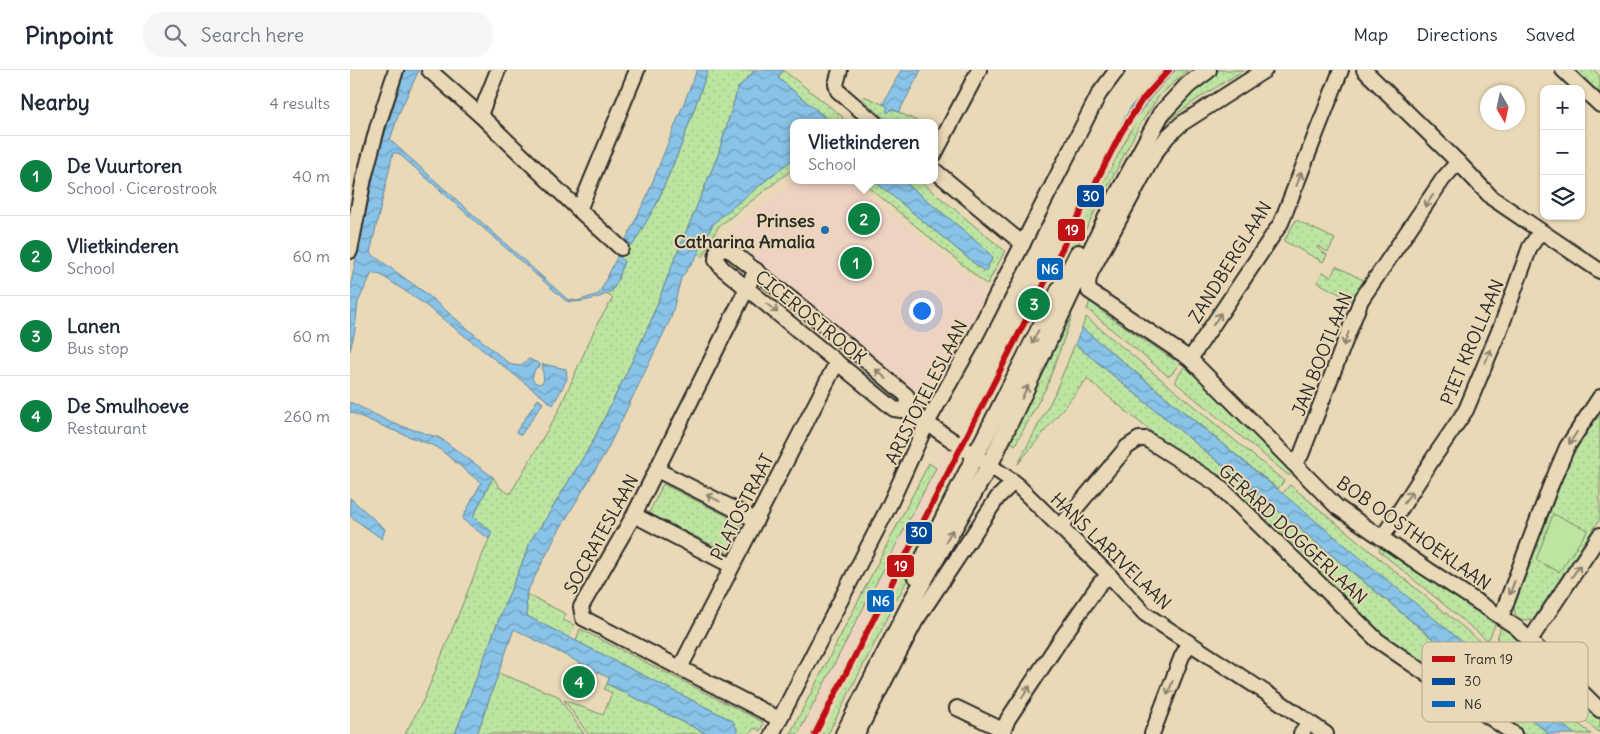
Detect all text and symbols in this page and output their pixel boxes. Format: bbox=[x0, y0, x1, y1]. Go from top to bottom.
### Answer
search box bbox=[143, 12, 493, 57]
text: Pinpoint bbox=[25, 20, 113, 50]
icon: search bbox=[161, 21, 189, 49]
text: Search here bbox=[201, 23, 304, 47]
text: Map bbox=[1353, 23, 1388, 46]
text: Directions bbox=[1416, 23, 1498, 46]
text: Saved bbox=[1526, 23, 1575, 46]
north arrow bbox=[1480, 85, 1525, 130]
map controls bbox=[1540, 85, 1585, 220]
button: + bbox=[1540, 85, 1585, 130]
text: Nearby bbox=[20, 89, 90, 116]
text: 4 results bbox=[269, 93, 330, 113]
popup bbox=[790, 119, 938, 184]
text: Vlietkinderen bbox=[808, 130, 920, 154]
button: − bbox=[1540, 130, 1585, 175]
text: De Vuurtoren bbox=[67, 154, 182, 178]
text: School bbox=[808, 154, 856, 174]
text: 1 bbox=[33, 166, 39, 186]
text: 40 m bbox=[292, 166, 330, 186]
one-way arrow bbox=[1294, 172, 1304, 187]
button: layers bbox=[1540, 175, 1585, 220]
text: School · Cicerostrook bbox=[67, 178, 217, 198]
line badge: 30 bbox=[1076, 184, 1105, 208]
text: 30 bbox=[1082, 187, 1100, 205]
one-way arrow bbox=[1424, 194, 1434, 208]
street label: ZANDBERGLAAN bbox=[1183, 197, 1277, 327]
pin: 2 bbox=[848, 200, 880, 238]
place label: Prinses Catharina Amalia bbox=[674, 209, 815, 253]
line badge: 19 bbox=[1057, 218, 1086, 242]
text: 19 bbox=[1065, 221, 1079, 239]
marker: Prinses Catharina Amalia bbox=[819, 224, 831, 236]
text: Vlietkinderen bbox=[67, 234, 179, 258]
pin: 1 bbox=[840, 244, 872, 282]
text: 2 bbox=[32, 246, 40, 266]
text: 60 m bbox=[292, 246, 330, 266]
line badge: N6 bbox=[1036, 257, 1064, 281]
text: School bbox=[67, 258, 115, 278]
text: N6 bbox=[1041, 260, 1059, 278]
street label: CICEROSTROOK bbox=[751, 265, 871, 369]
street label: PIET KROLLAAN bbox=[1435, 276, 1509, 408]
pin: 3 bbox=[1018, 285, 1050, 323]
street label: JAN BOOTLAAN bbox=[1287, 289, 1357, 419]
your location bbox=[909, 298, 935, 324]
one-way arrow bbox=[765, 303, 778, 314]
one-way arrow bbox=[1212, 312, 1222, 326]
text: Lanen bbox=[67, 314, 120, 338]
street label: ARISTOTELESLAAN bbox=[880, 316, 972, 468]
text: 3 bbox=[31, 326, 41, 346]
text: 60 m bbox=[292, 326, 330, 346]
one-way arrow bbox=[1030, 329, 1040, 344]
one-way arrow bbox=[1341, 331, 1350, 347]
text: Bus stop bbox=[67, 338, 129, 358]
one-way arrow bbox=[1484, 349, 1494, 364]
one-way arrow bbox=[875, 368, 888, 379]
one-way arrow bbox=[1020, 385, 1030, 400]
text: De Smulhoeve bbox=[67, 394, 189, 418]
text: 4 bbox=[31, 406, 41, 426]
text: 260 m bbox=[284, 406, 330, 426]
text: Restaurant bbox=[67, 418, 147, 438]
one-way arrow bbox=[1568, 431, 1578, 445]
street label: PLATOSTRAAT bbox=[705, 450, 779, 564]
street label: GERARD DOGGERLAAN bbox=[1214, 459, 1372, 609]
street label: SOCRATESLAAN bbox=[559, 470, 643, 598]
street label: BOB OOSTHOEKLAAN bbox=[1332, 471, 1496, 595]
street label: HANS LARIVELAAN bbox=[1046, 487, 1176, 615]
one-way arrow bbox=[1403, 490, 1414, 504]
one-way arrow bbox=[706, 493, 721, 502]
line badge: 30 bbox=[905, 521, 933, 545]
text: 30 bbox=[910, 523, 928, 541]
one-way arrow bbox=[944, 529, 954, 544]
line badge: 19 bbox=[886, 554, 915, 578]
text: 19 bbox=[894, 557, 908, 575]
one-way arrow bbox=[1571, 564, 1581, 578]
one-way arrow bbox=[1507, 580, 1516, 595]
line badge: N6 bbox=[866, 589, 895, 613]
text: N6 bbox=[872, 592, 890, 610]
legend bbox=[1422, 642, 1588, 722]
text: Tram 19 bbox=[1464, 650, 1513, 668]
pin: 4 bbox=[563, 663, 595, 701]
text: 30 bbox=[1464, 672, 1481, 690]
one-way arrow bbox=[1165, 680, 1174, 695]
one-way arrow bbox=[1021, 685, 1031, 699]
text: N6 bbox=[1464, 695, 1482, 713]

